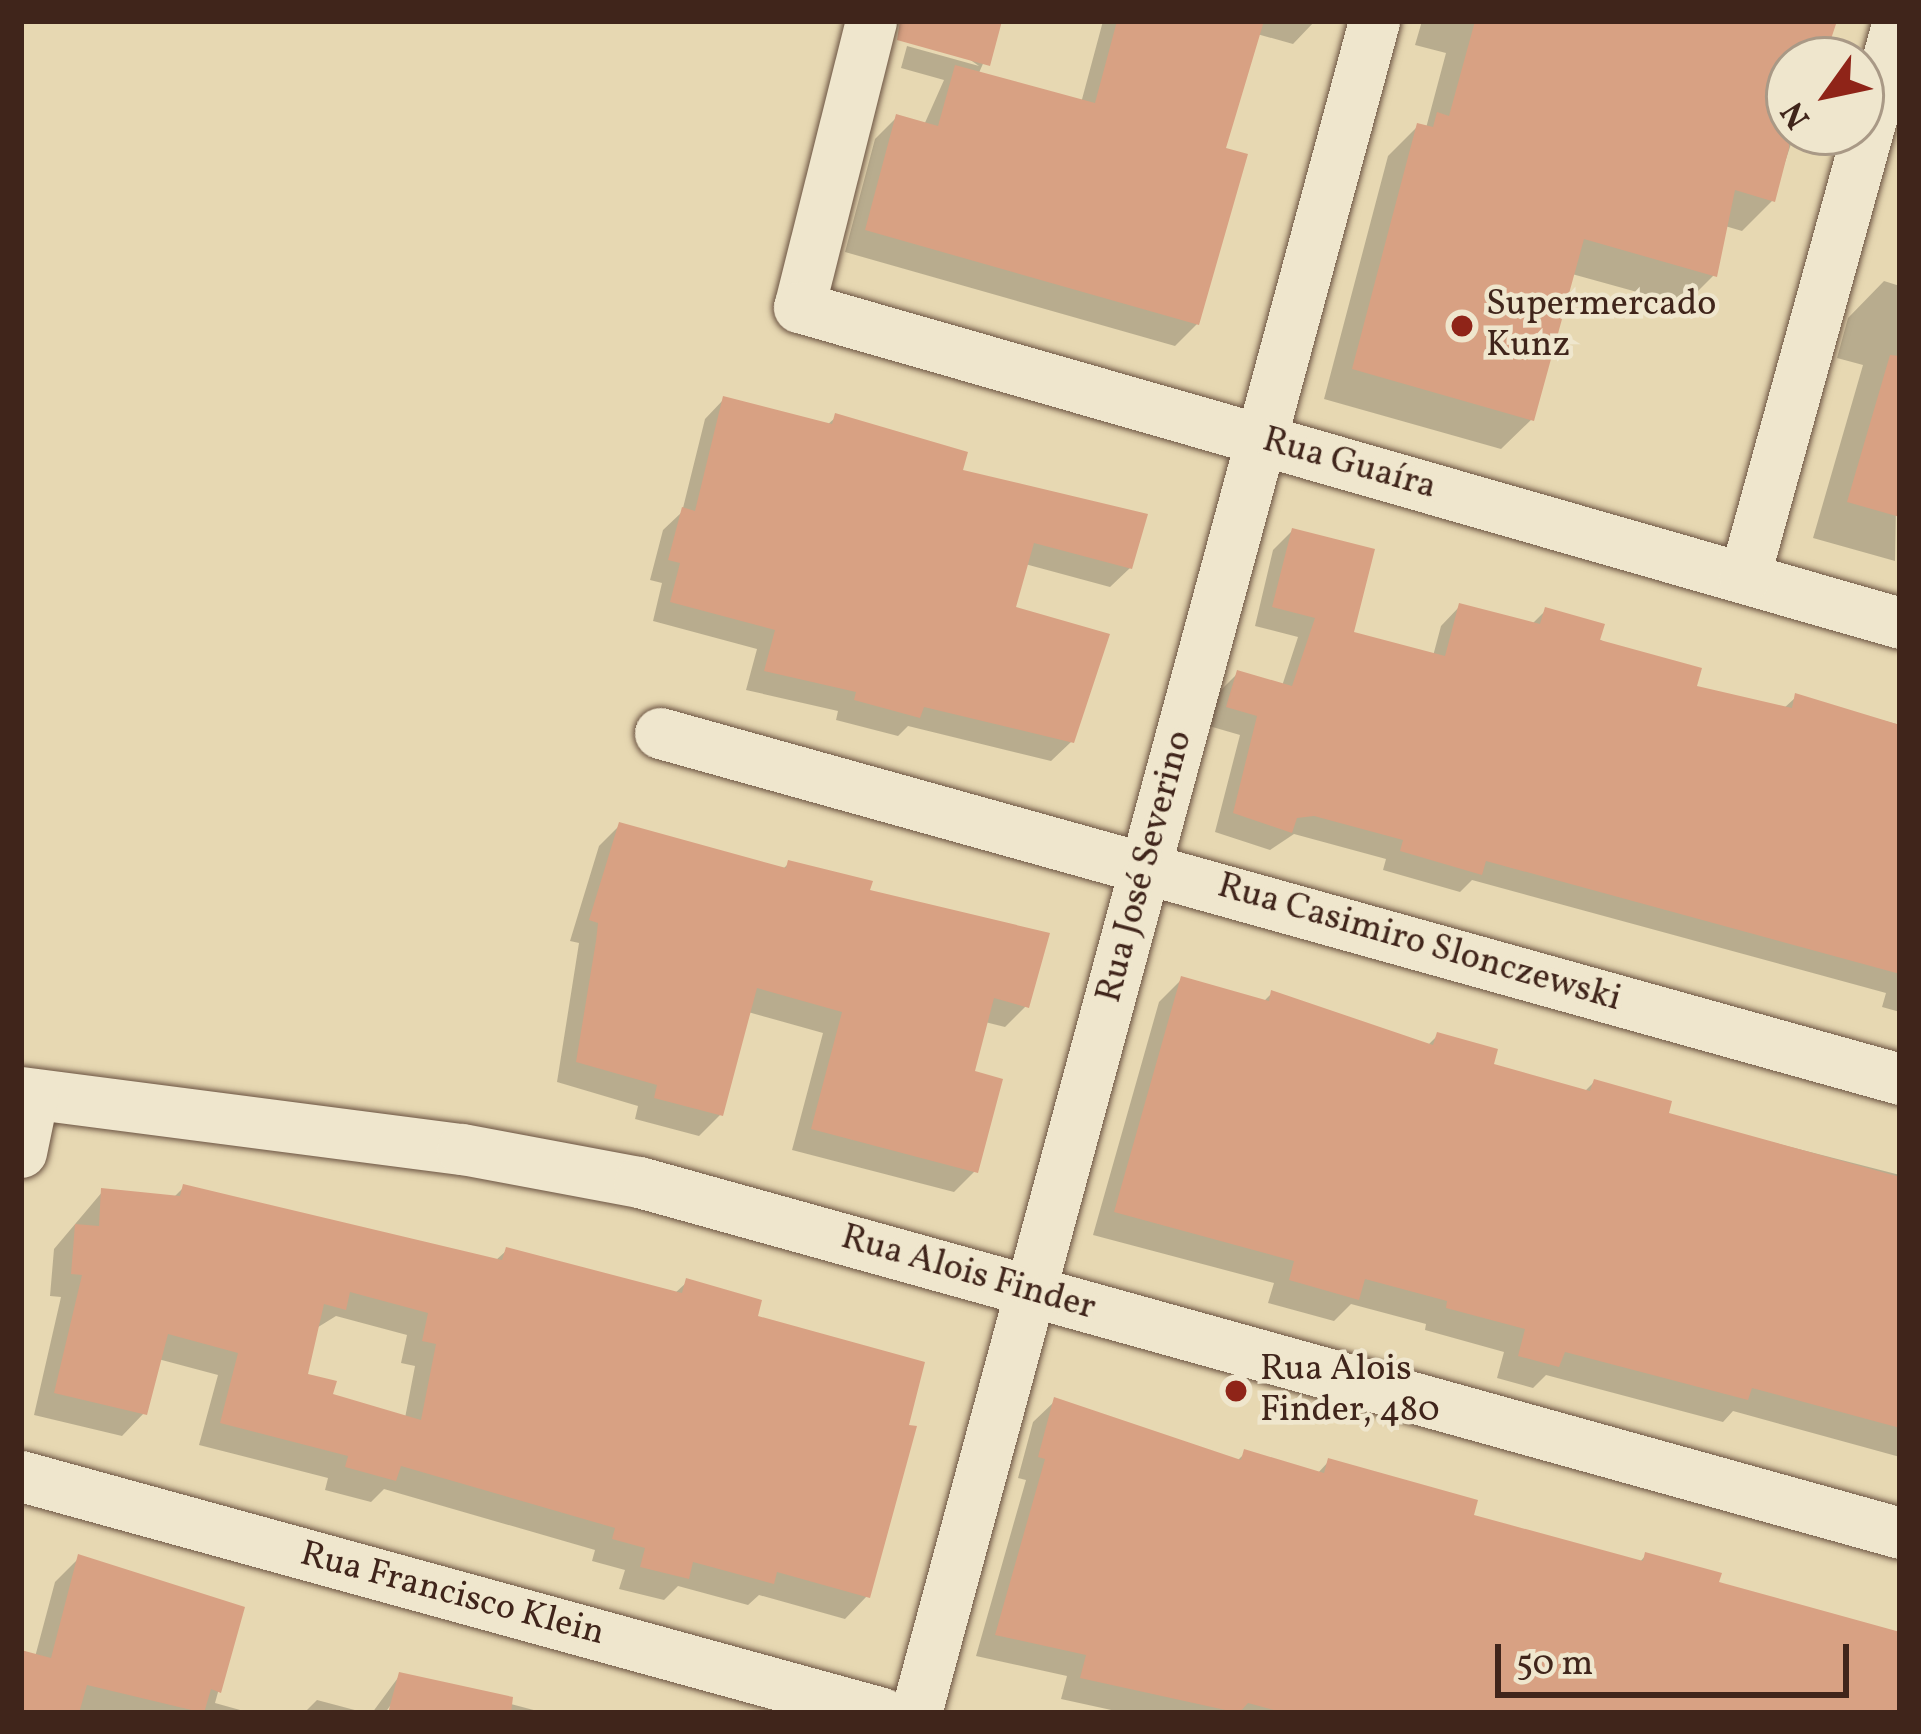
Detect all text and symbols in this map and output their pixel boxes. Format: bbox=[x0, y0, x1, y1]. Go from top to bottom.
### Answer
north arrow bbox=[1765, 36, 1885, 156]
text: N bbox=[1772, 91, 1823, 137]
place label: Supermercado Kunz bbox=[1486, 283, 1716, 368]
marker: Supermercado Kunz bbox=[1449, 313, 1475, 339]
street label: Rua Guaíra bbox=[1257, 420, 1441, 510]
street label: Rua José Severino bbox=[1089, 726, 1203, 1008]
street label: Rua Casimiro Slonczewski bbox=[1212, 866, 1626, 1022]
street label: Rua Alois Finder bbox=[836, 1217, 1100, 1331]
place label: Rua Alois Finder, 480 bbox=[1260, 1348, 1440, 1433]
marker: Rua Alois Finder, 480 bbox=[1223, 1378, 1249, 1404]
street label: Rua Francisco Klein bbox=[295, 1534, 609, 1656]
scale bar bbox=[1501, 1620, 1855, 1694]
text: 50 m bbox=[1516, 1640, 1593, 1690]

